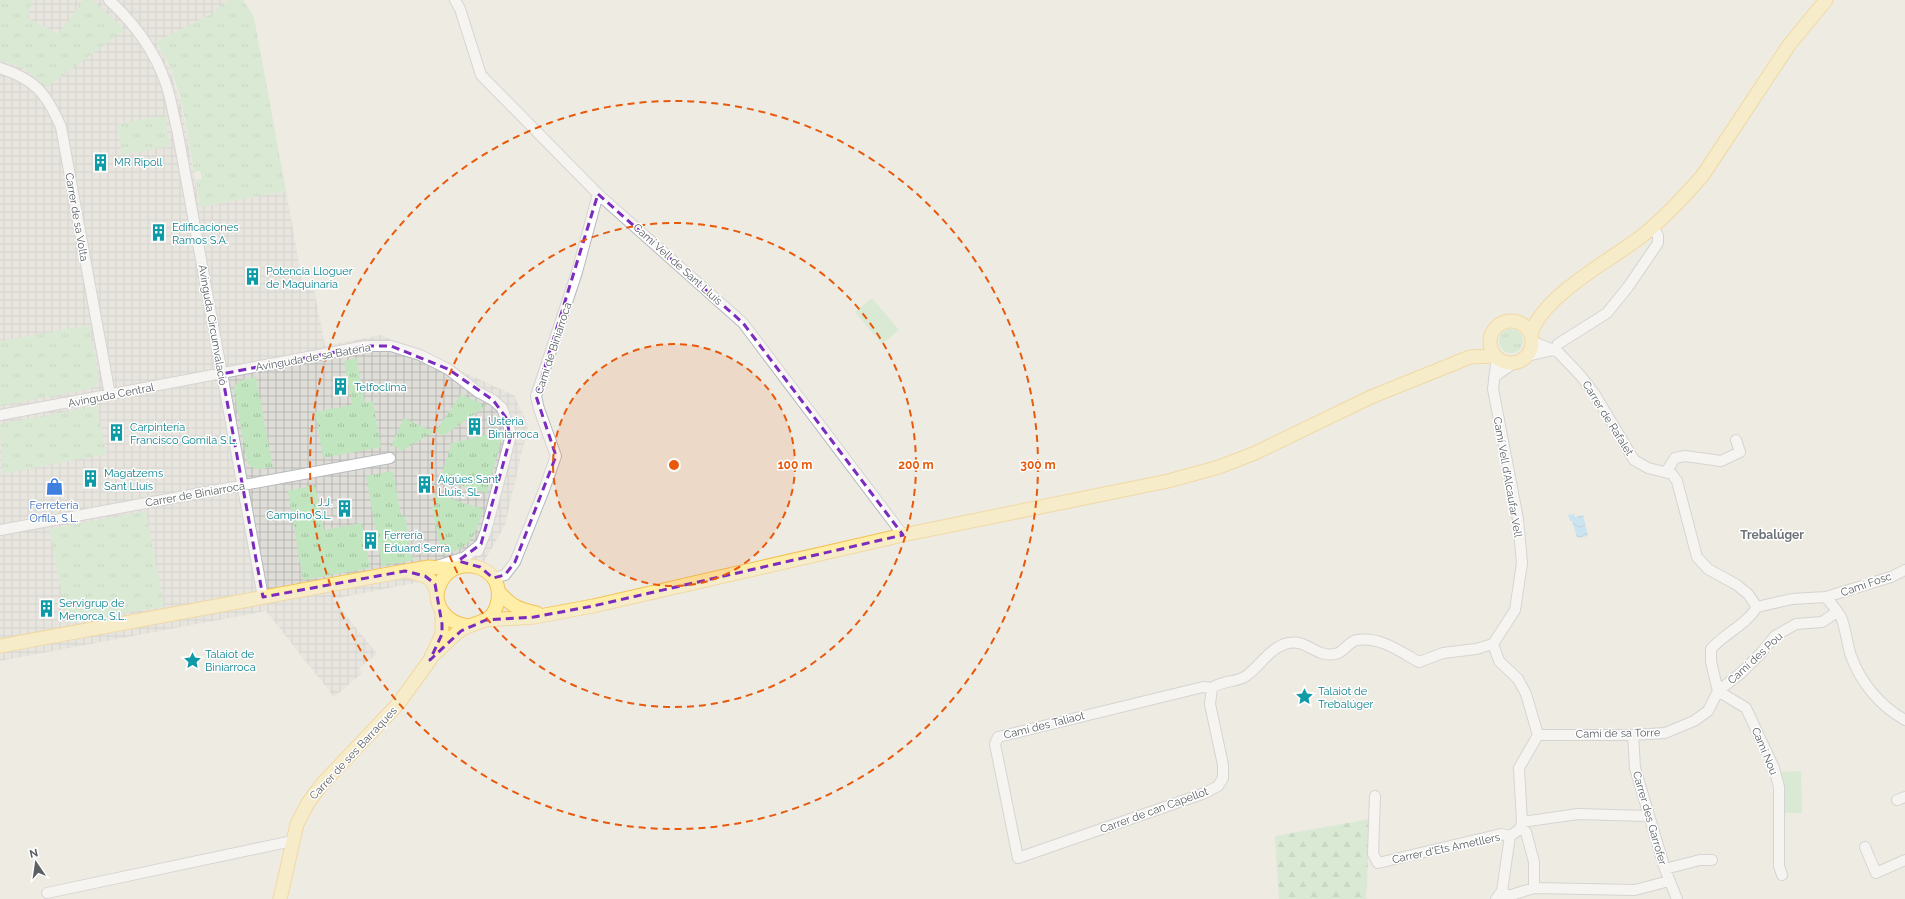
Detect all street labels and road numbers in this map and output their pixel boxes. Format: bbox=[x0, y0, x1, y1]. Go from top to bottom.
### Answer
street label: Carrer de sa Volta bbox=[62, 172, 91, 262]
street label: Camí Vell de Sant Lluís bbox=[630, 221, 725, 308]
street label: Avinguda Circumvalació bbox=[195, 264, 230, 387]
street label: Camí de Biniarroca bbox=[533, 301, 574, 396]
street label: Avinguda de sa Bateria bbox=[255, 341, 372, 374]
street label: Carrer de Rafalet bbox=[1579, 378, 1636, 458]
street label: Avinguda Central bbox=[67, 381, 155, 410]
street label: Camí Vell d'Alcaufar Vell bbox=[1490, 416, 1525, 538]
street label: Carrer de Biniarroca bbox=[144, 479, 246, 510]
street label: Camí Fosc bbox=[1839, 570, 1893, 599]
street label: Camí des Pou bbox=[1725, 630, 1785, 687]
street label: Carrer de ses Barraques bbox=[307, 704, 400, 802]
street label: Camí des Taliaot bbox=[1002, 709, 1086, 742]
street label: Camí Nou bbox=[1749, 725, 1780, 777]
street label: Camí de sa Torre bbox=[1576, 726, 1661, 741]
street label: Carrer des Garrofer bbox=[1630, 770, 1669, 867]
street label: Carrer de can Capellot bbox=[1098, 785, 1210, 836]
street label: Carrer d'Ets Ametllers bbox=[1391, 831, 1501, 866]

